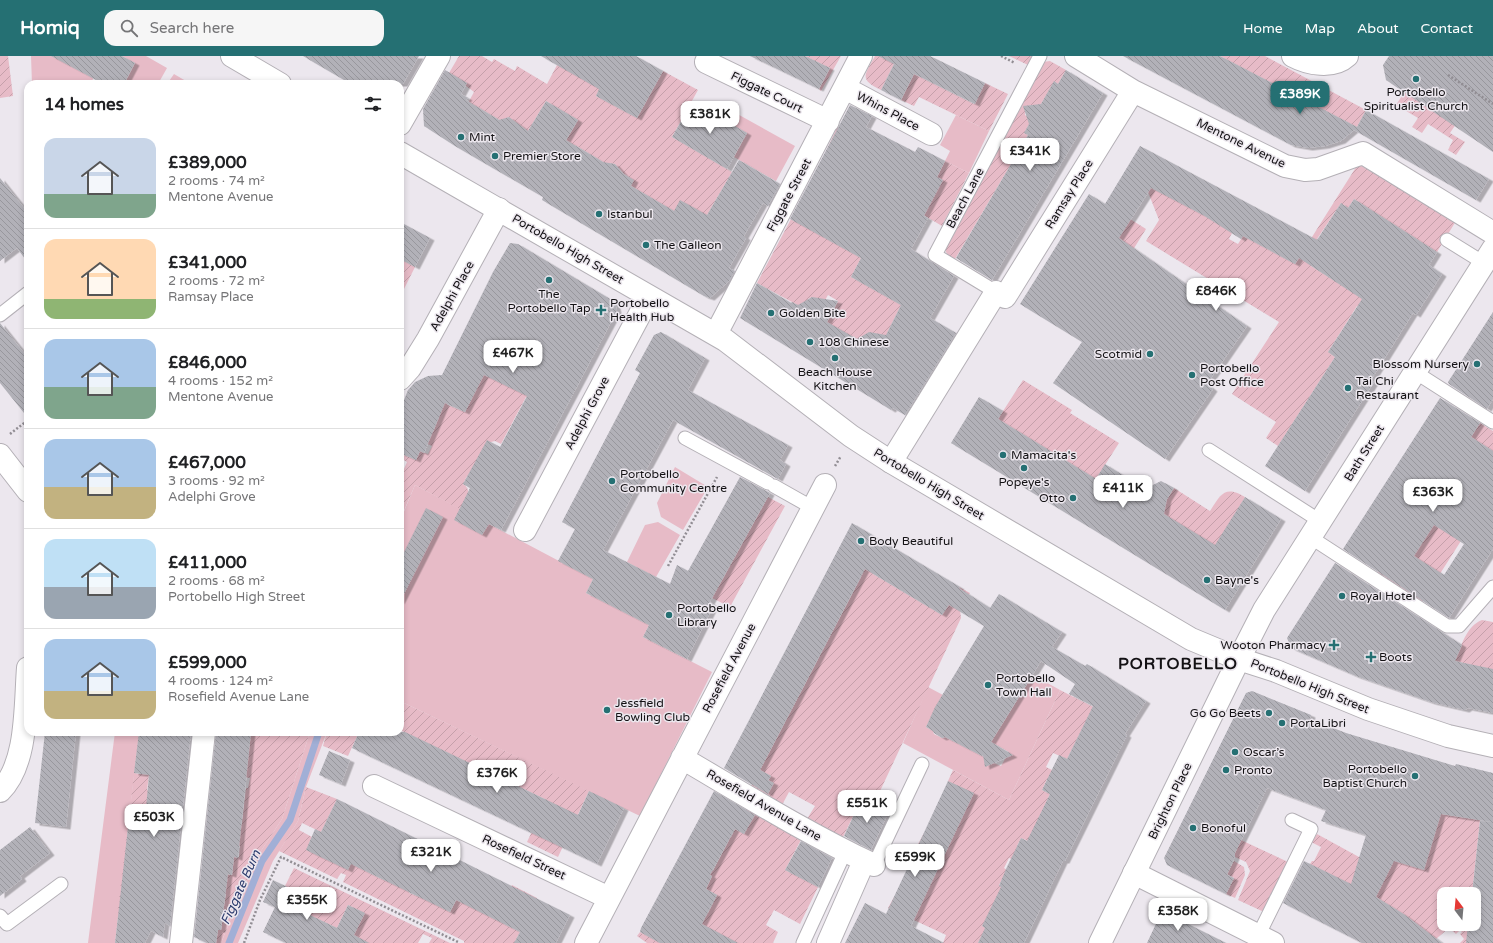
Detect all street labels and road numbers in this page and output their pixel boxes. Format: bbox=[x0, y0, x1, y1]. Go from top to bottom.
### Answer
street label: Figgate Court bbox=[729, 69, 806, 116]
street label: Whins Place bbox=[854, 89, 922, 134]
street label: Mentone Avenue bbox=[1194, 115, 1288, 171]
street label: Figgate Street bbox=[764, 156, 814, 234]
street label: Ramsay Place bbox=[1042, 157, 1096, 231]
street label: Beach Lane bbox=[943, 165, 987, 231]
street label: Portobello High Street bbox=[510, 211, 627, 287]
street label: Adelphi Place bbox=[427, 258, 477, 334]
street label: Adelphi Grove bbox=[562, 374, 612, 452]
street label: Bath Street bbox=[1341, 422, 1387, 484]
street label: Portobello High Street bbox=[871, 445, 987, 523]
street label: Rosefield Avenue bbox=[699, 621, 759, 715]
street label: Portobello High Street bbox=[1249, 656, 1372, 716]
street label: Brighton Place bbox=[1145, 760, 1195, 842]
street label: Rosefield Avenue Lane bbox=[704, 766, 824, 844]
street label: Rosefield Street bbox=[480, 831, 568, 883]

